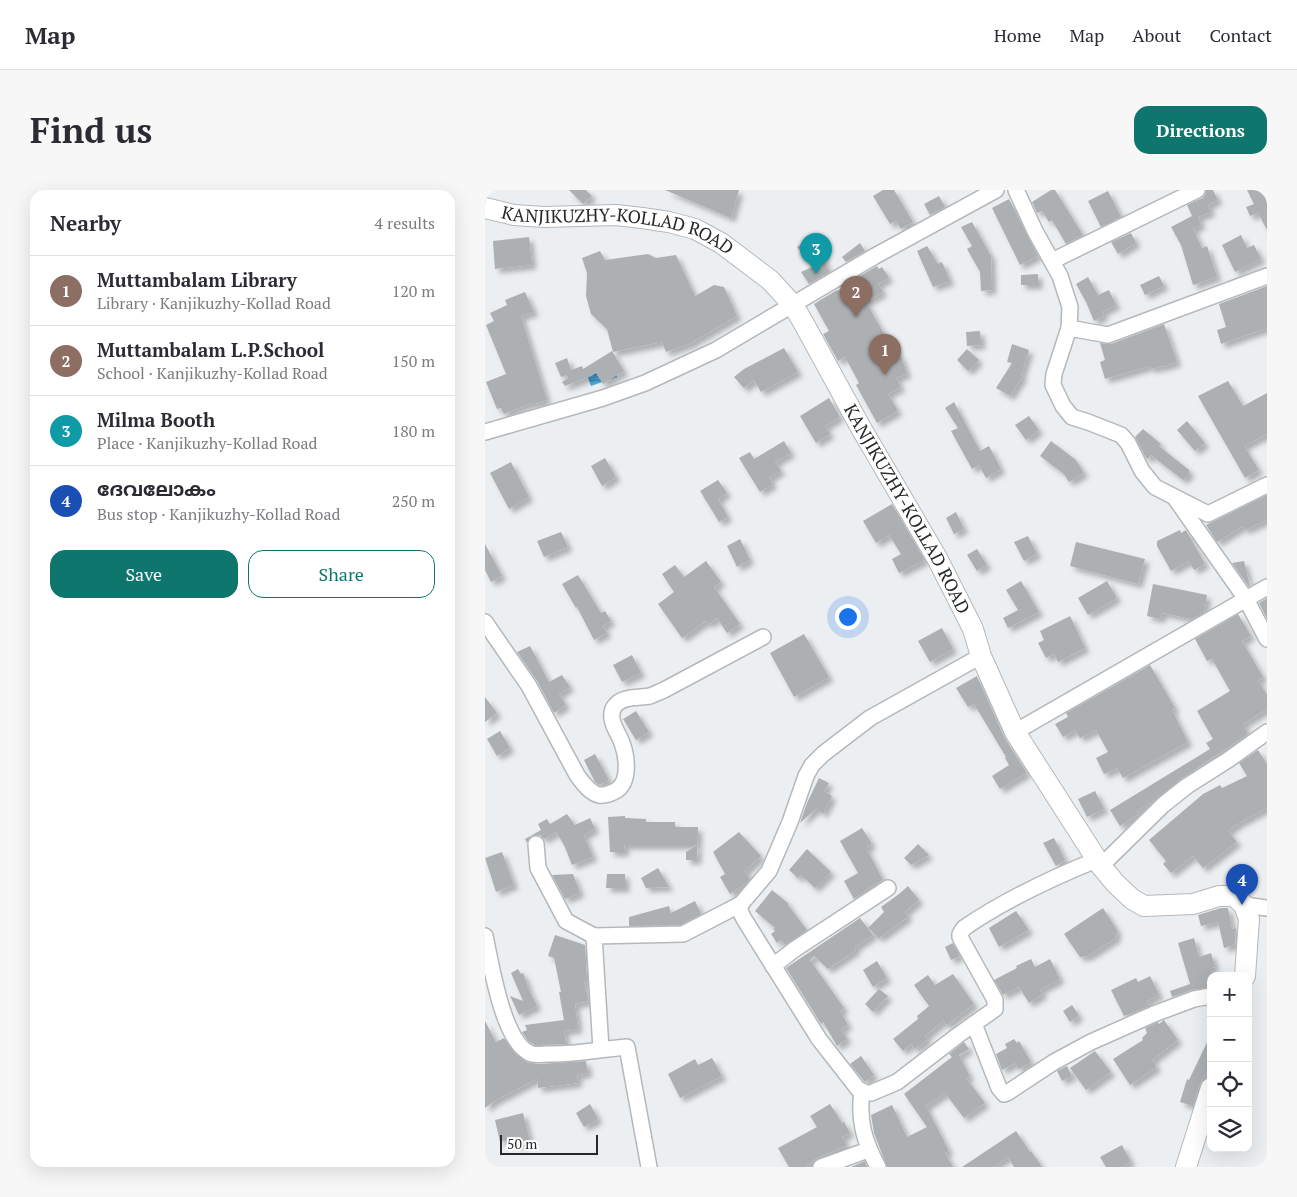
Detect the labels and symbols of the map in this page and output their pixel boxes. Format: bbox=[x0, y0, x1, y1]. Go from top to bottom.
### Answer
street label: KANJIKUZHY-KOLLAD ROAD bbox=[499, 199, 739, 259]
pin: 3 bbox=[800, 233, 832, 274]
pin: 2 bbox=[840, 276, 872, 317]
pin: 1 bbox=[869, 334, 901, 375]
street label: KANJIKUZHY-KOLLAD ROAD bbox=[839, 399, 976, 618]
your location bbox=[835, 604, 861, 630]
pin: 4 bbox=[1226, 864, 1258, 905]
scale bar bbox=[500, 1132, 597, 1155]

